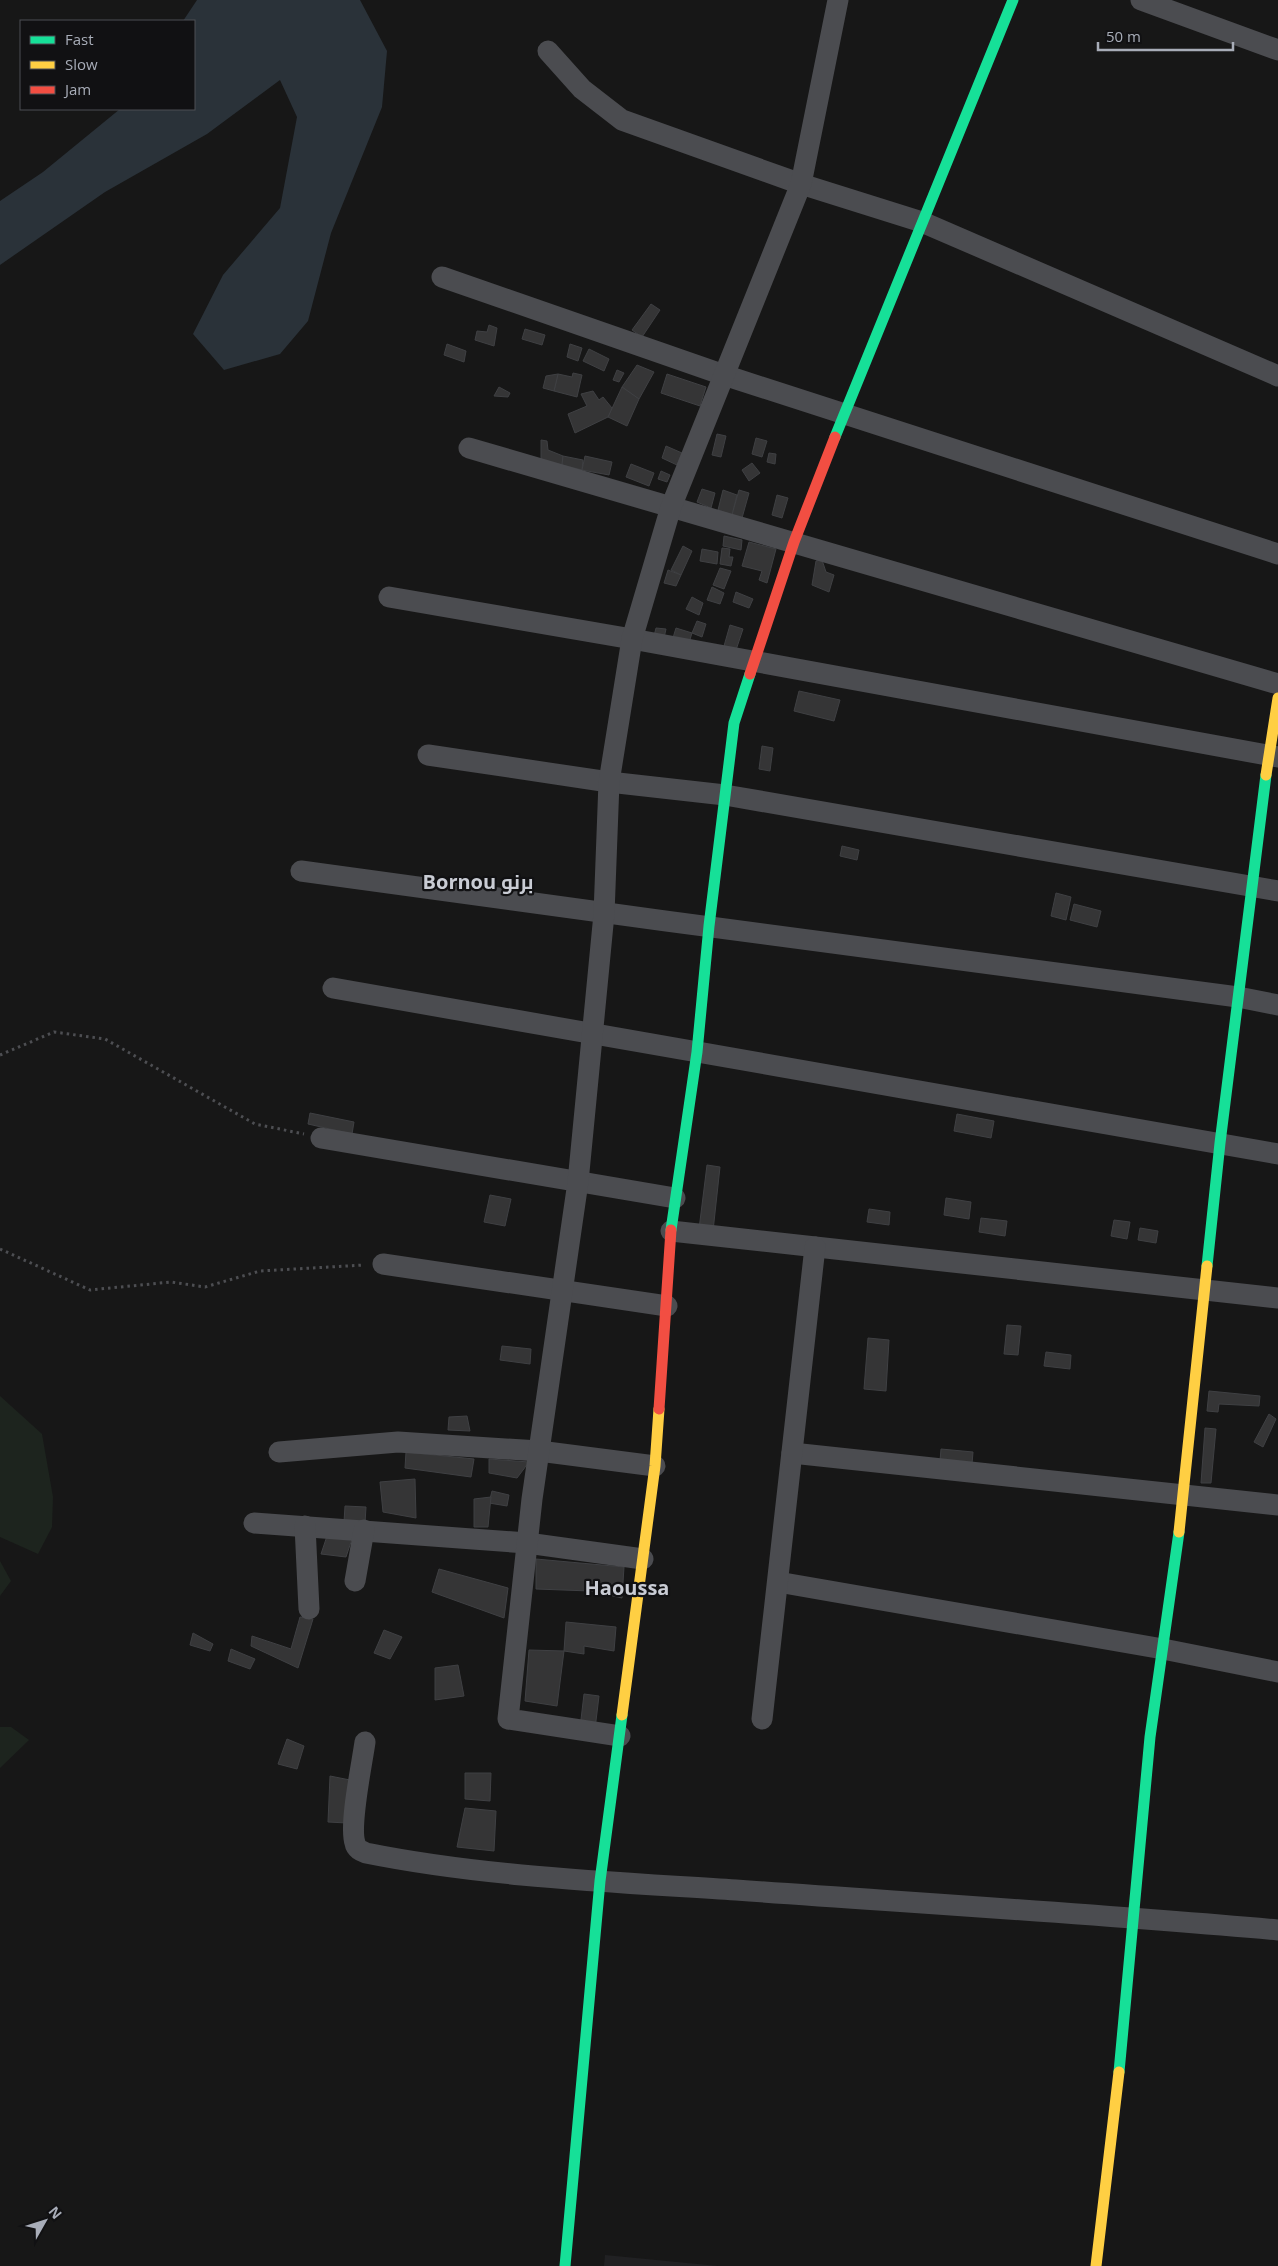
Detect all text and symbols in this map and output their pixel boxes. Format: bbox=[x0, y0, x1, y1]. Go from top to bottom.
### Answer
legend bbox=[20, 20, 195, 110]
scale bar bbox=[1098, 20, 1233, 52]
text: 50 m bbox=[1106, 26, 1141, 46]
text: Fast bbox=[65, 29, 94, 49]
text: Slow bbox=[65, 54, 98, 74]
text: Jam bbox=[63, 79, 91, 99]
district label: Bornou برنو bbox=[423, 868, 533, 895]
district label: Haoussa bbox=[585, 1574, 669, 1601]
north arrow bbox=[20, 2196, 70, 2246]
text: N bbox=[45, 2202, 66, 2223]

